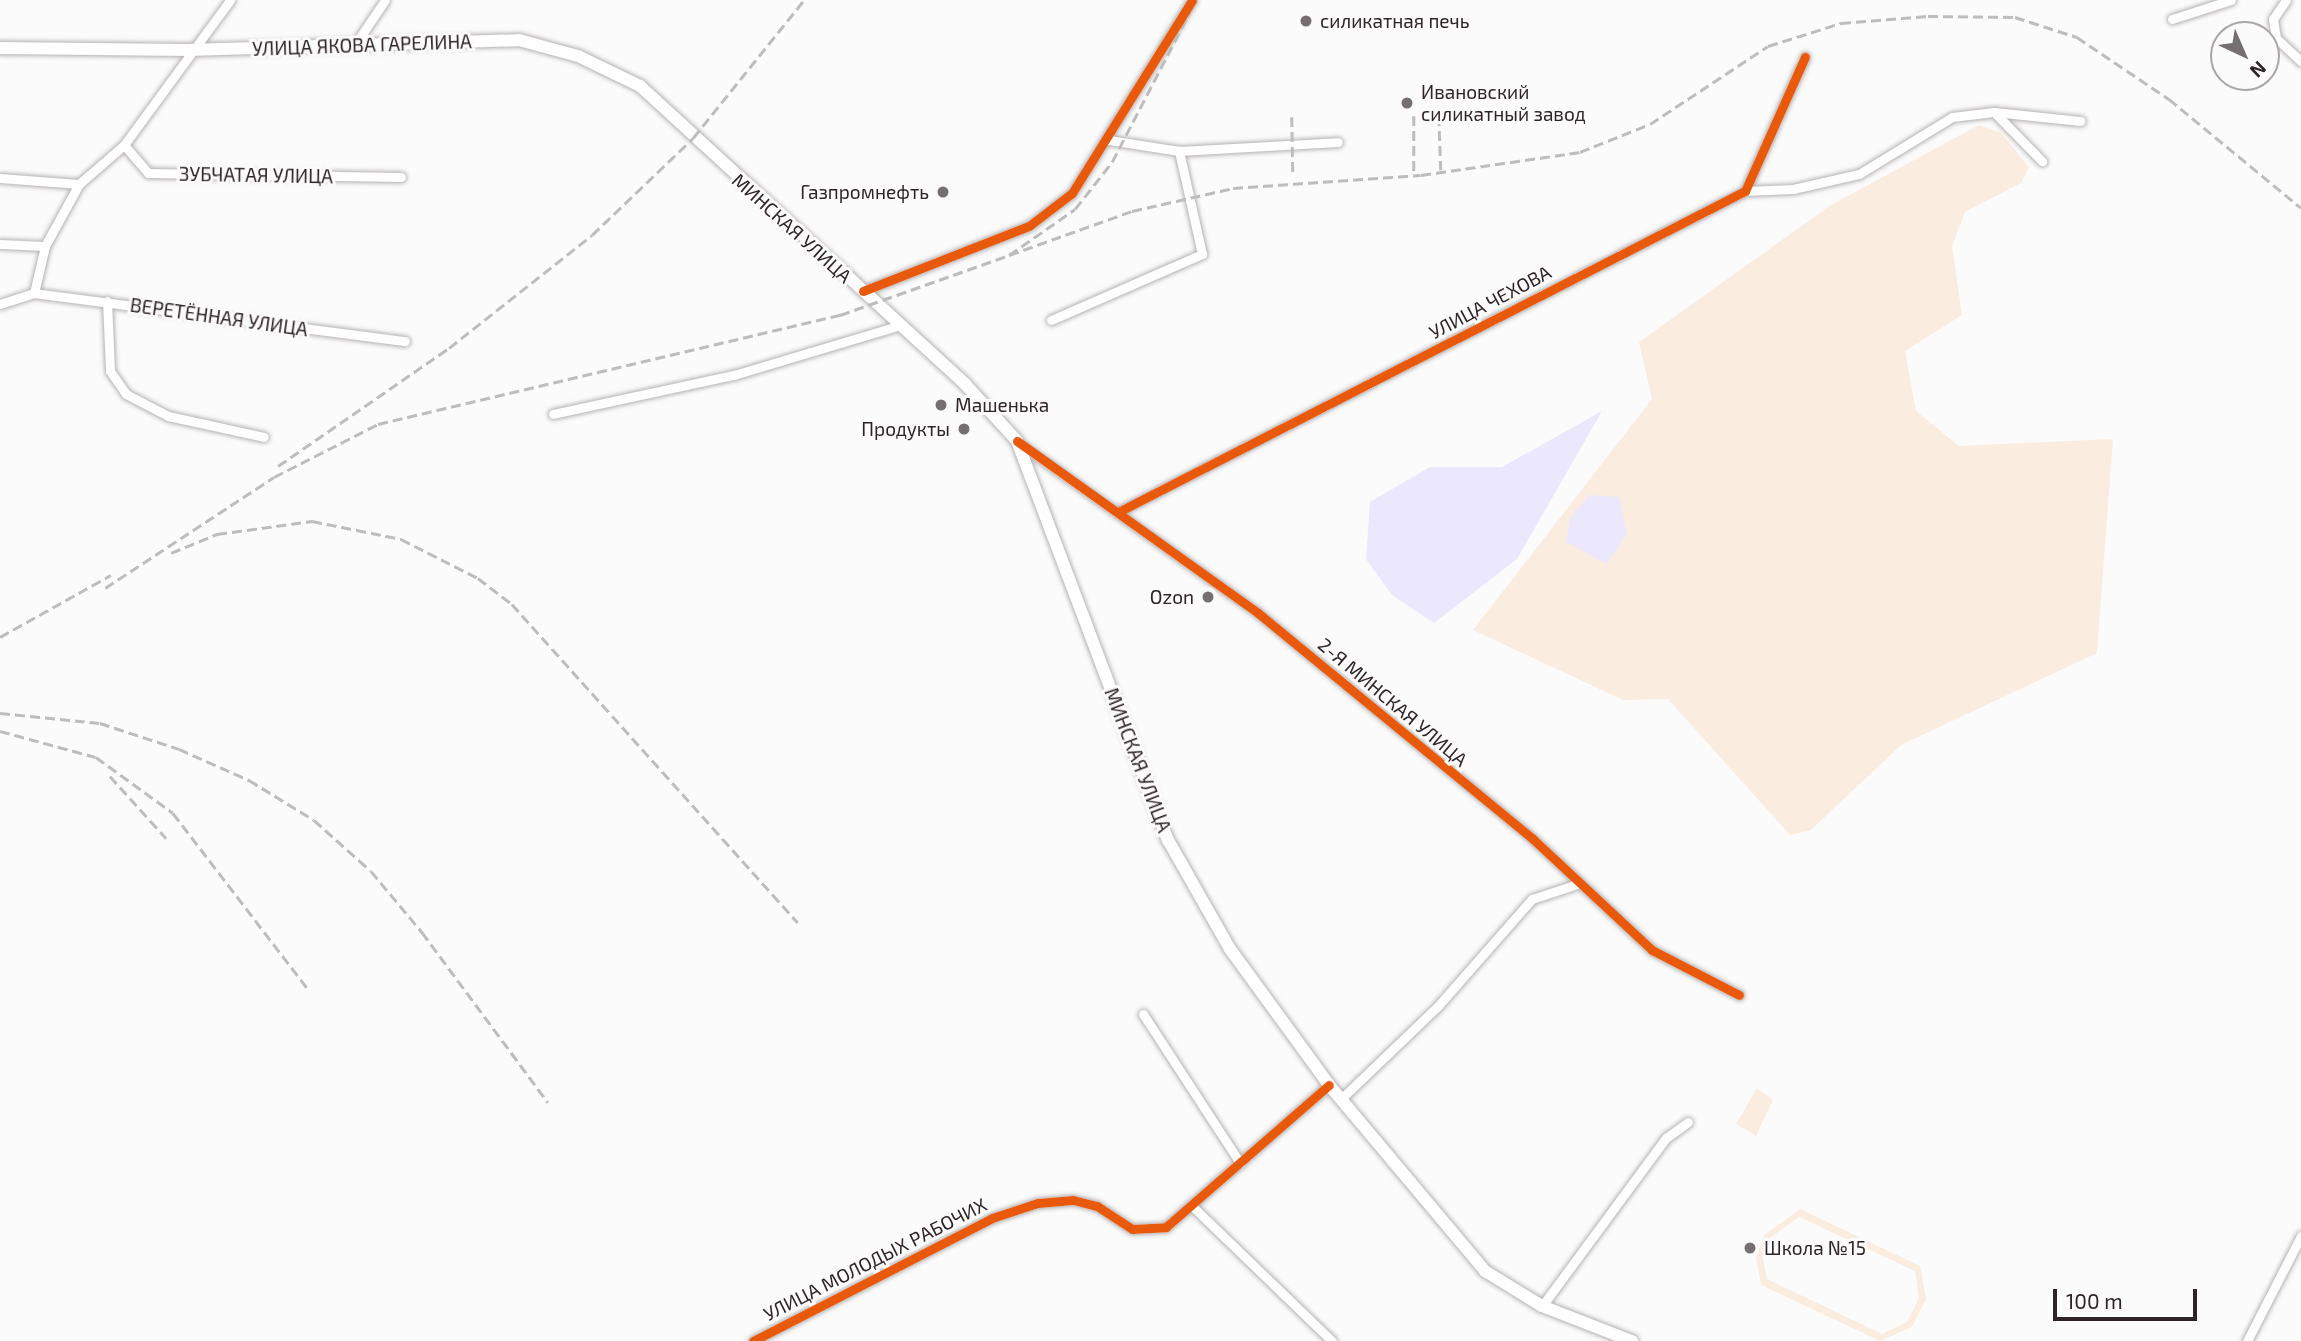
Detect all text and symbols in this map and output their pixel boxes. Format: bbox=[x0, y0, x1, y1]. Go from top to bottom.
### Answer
place label: силикатная печь bbox=[1320, 10, 1470, 32]
marker: силикатная печь bbox=[1298, 13, 1314, 29]
north arrow bbox=[2210, 21, 2280, 91]
street label: УЛИЦА ЯКОВА ГАРЕЛИНА bbox=[252, 30, 472, 60]
text: N bbox=[2246, 57, 2271, 83]
place label: Ивановский силикатный завод bbox=[1421, 81, 1586, 125]
marker: Ивановский силикатный завод bbox=[1399, 95, 1415, 111]
street label: ЗУБЧАТАЯ УЛИЦА bbox=[179, 162, 333, 188]
street label: МИНСКАЯ УЛИЦА bbox=[728, 168, 856, 288]
place label: Газпромнефть bbox=[800, 181, 929, 203]
marker: Газпромнефть bbox=[935, 184, 951, 200]
street label: УЛИЦА ЧЕХОВА bbox=[1425, 260, 1555, 344]
street label: ВЕРЕТЁННАЯ УЛИЦА bbox=[129, 293, 309, 341]
place label: Машенька bbox=[955, 394, 1049, 416]
marker: Машенька bbox=[933, 397, 949, 413]
place label: Продукты bbox=[861, 418, 950, 440]
marker: Продукты bbox=[956, 421, 972, 437]
place label: Ozon bbox=[1150, 586, 1194, 608]
marker: Ozon bbox=[1200, 589, 1216, 605]
street label: 2-Я МИНСКАЯ УЛИЦА bbox=[1314, 633, 1472, 771]
street label: МИНСКАЯ УЛИЦА bbox=[1100, 685, 1176, 835]
street label: УЛИЦА МОЛОДЫХ РАБОЧИХ bbox=[760, 1193, 990, 1325]
place label: Школа №15 bbox=[1764, 1237, 1866, 1259]
marker: Школа №15 bbox=[1742, 1240, 1758, 1256]
scale bar bbox=[2056, 1274, 2200, 1318]
text: 100 m bbox=[2066, 1288, 2123, 1313]

